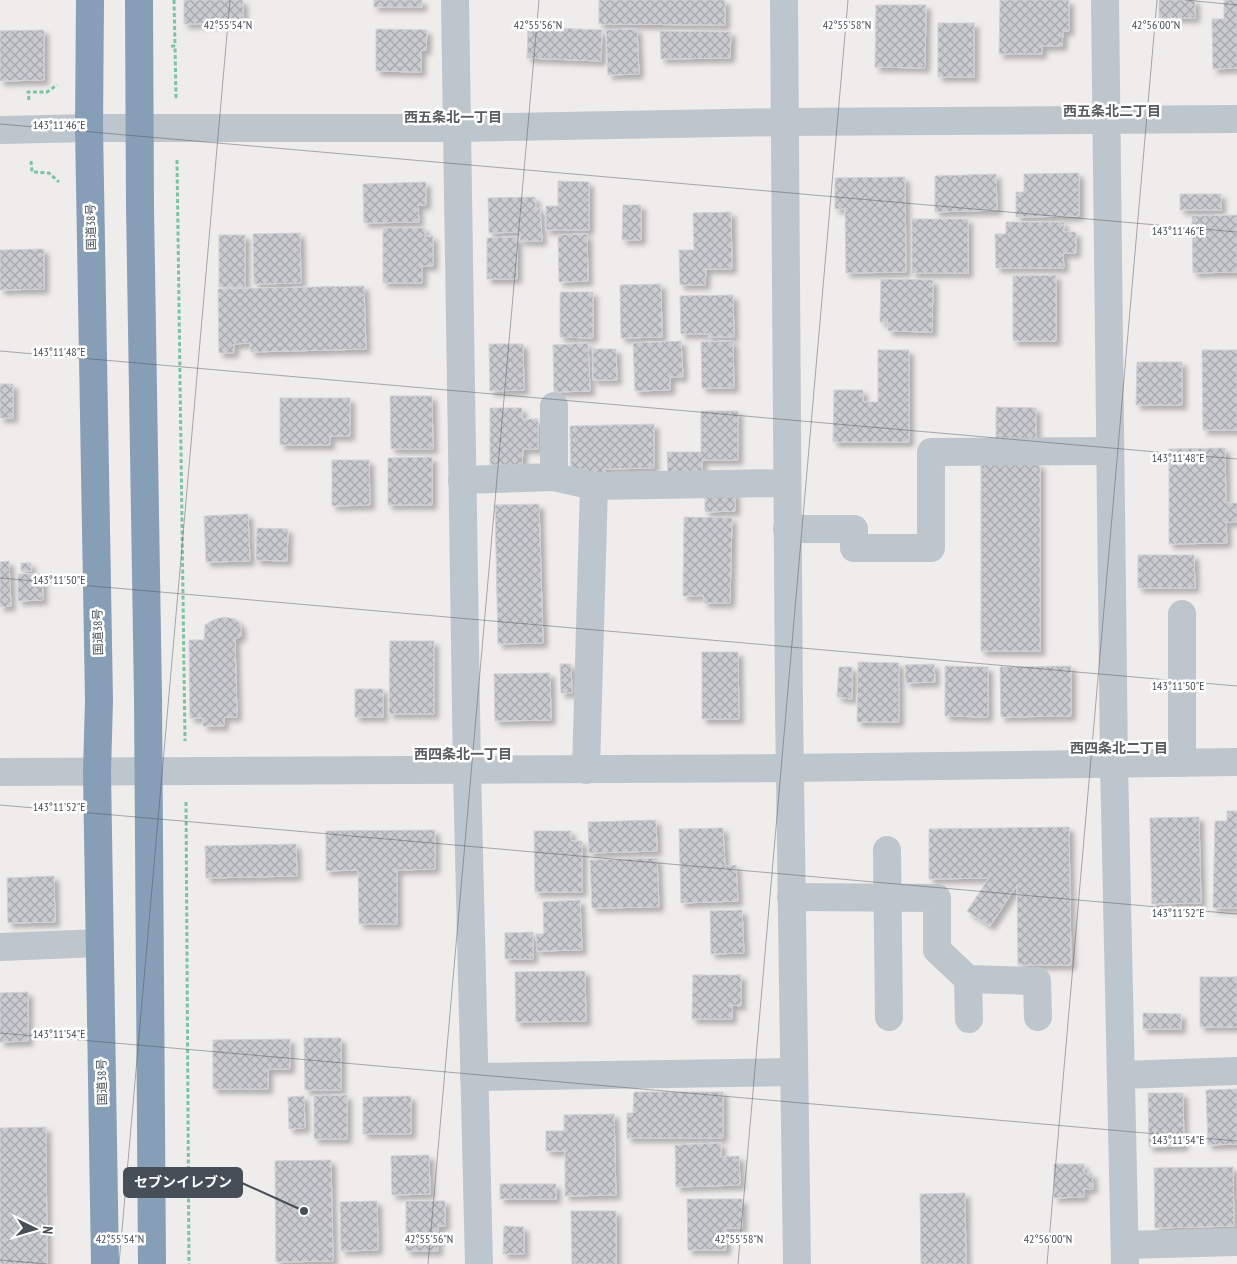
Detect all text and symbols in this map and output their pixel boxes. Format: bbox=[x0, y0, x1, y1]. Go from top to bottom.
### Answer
text: 42°55'54"N bbox=[204, 17, 252, 32]
text: 42°55'56"N bbox=[514, 17, 562, 32]
text: 42°55'58"N bbox=[823, 17, 871, 32]
text: 42°56'00"N bbox=[1132, 17, 1180, 32]
district label: 西五条北二丁目 bbox=[1063, 102, 1161, 120]
district label: 西五条北一丁目 bbox=[404, 108, 502, 126]
text: 143°11'46"E bbox=[33, 117, 85, 132]
street label: 国道38号 bbox=[83, 203, 98, 251]
text: 143°11'46"E bbox=[1152, 223, 1204, 238]
text: 143°11'48"E bbox=[33, 344, 85, 359]
text: 143°11'48"E bbox=[1152, 450, 1204, 465]
text: 143°11'50"E bbox=[33, 572, 85, 587]
street label: 国道38号 bbox=[90, 608, 105, 656]
text: 143°11'50"E bbox=[1152, 678, 1204, 693]
district label: 西四条北二丁目 bbox=[1070, 739, 1168, 757]
district label: 西四条北一丁目 bbox=[414, 745, 512, 763]
text: 143°11'52"E bbox=[33, 799, 85, 814]
text: 143°11'52"E bbox=[1152, 905, 1204, 920]
text: 143°11'54"E bbox=[33, 1026, 85, 1041]
street label: 国道38号 bbox=[94, 1058, 109, 1106]
text: 143°11'54"E bbox=[1152, 1132, 1204, 1147]
callout: セブンイレブン bbox=[124, 1168, 242, 1197]
text: セブンイレブン bbox=[134, 1173, 232, 1191]
north arrow bbox=[10, 1204, 60, 1254]
text: N bbox=[39, 1226, 57, 1235]
text: 42°55'54"N bbox=[96, 1231, 144, 1246]
text: 42°55'56"N bbox=[405, 1231, 453, 1246]
text: 42°55'58"N bbox=[715, 1231, 763, 1246]
text: 42°56'00"N bbox=[1024, 1231, 1072, 1246]

